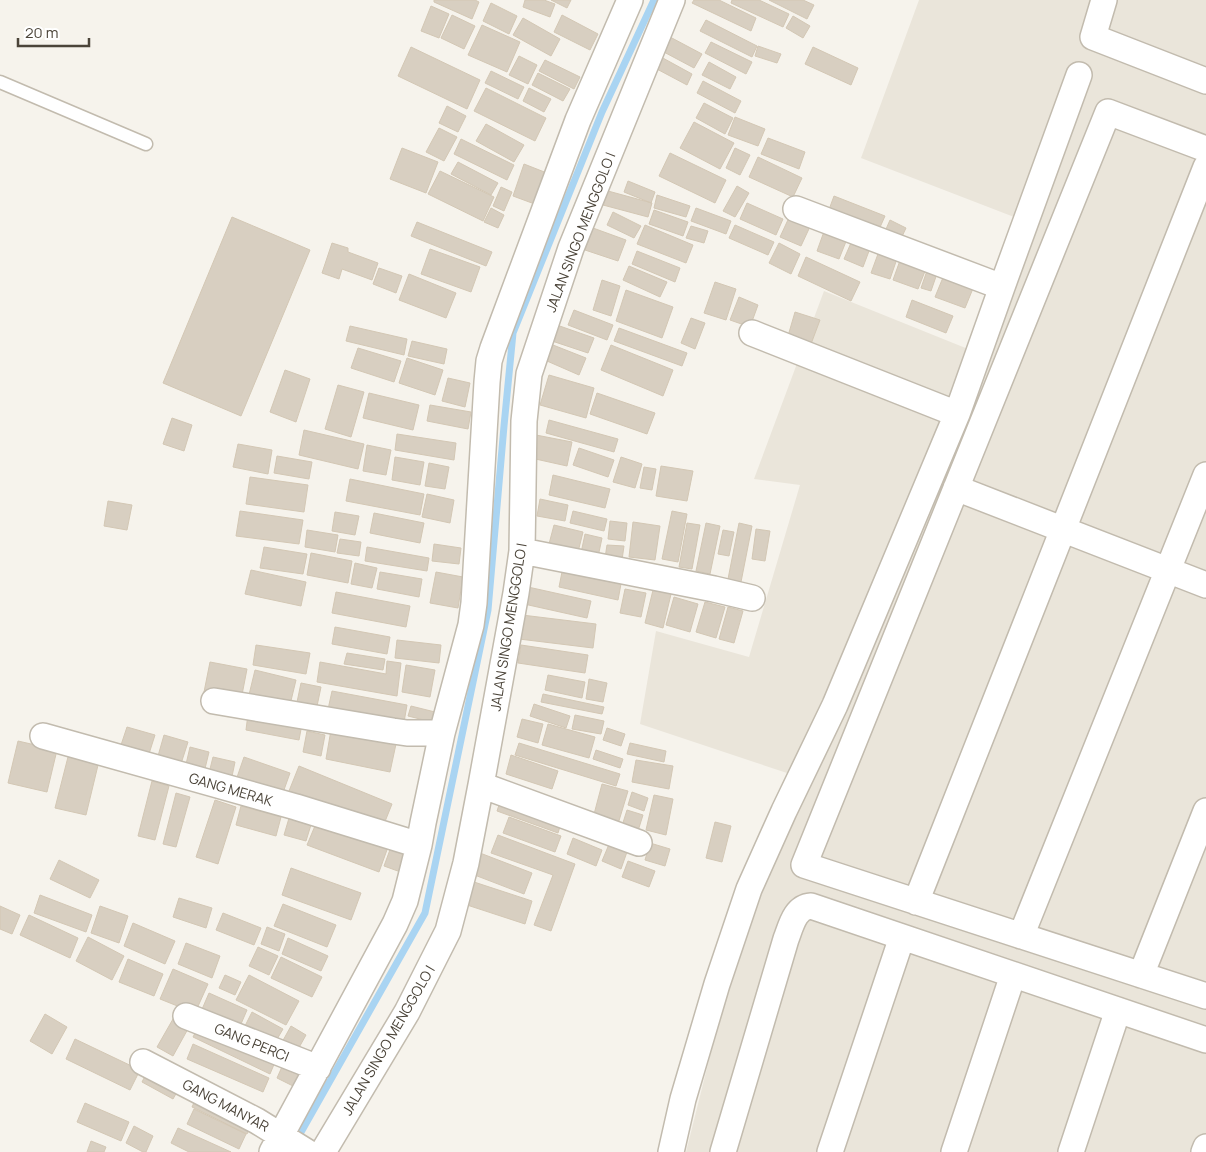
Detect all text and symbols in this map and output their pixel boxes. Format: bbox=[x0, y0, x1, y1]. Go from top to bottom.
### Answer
scale bar bbox=[18, 15, 89, 47]
text: 20 m bbox=[25, 22, 58, 43]
street label: JALAN SINGO MENGGOLO I bbox=[541, 149, 619, 315]
street label: JALAN SINGO MENGGOLO I bbox=[485, 542, 531, 712]
street label: GANG MERAK bbox=[187, 768, 276, 810]
street label: JALAN SINGO MENGGOLO I bbox=[337, 962, 439, 1118]
street label: GANG PERCI bbox=[212, 1018, 292, 1066]
street label: GANG MANYAR bbox=[179, 1074, 273, 1136]

